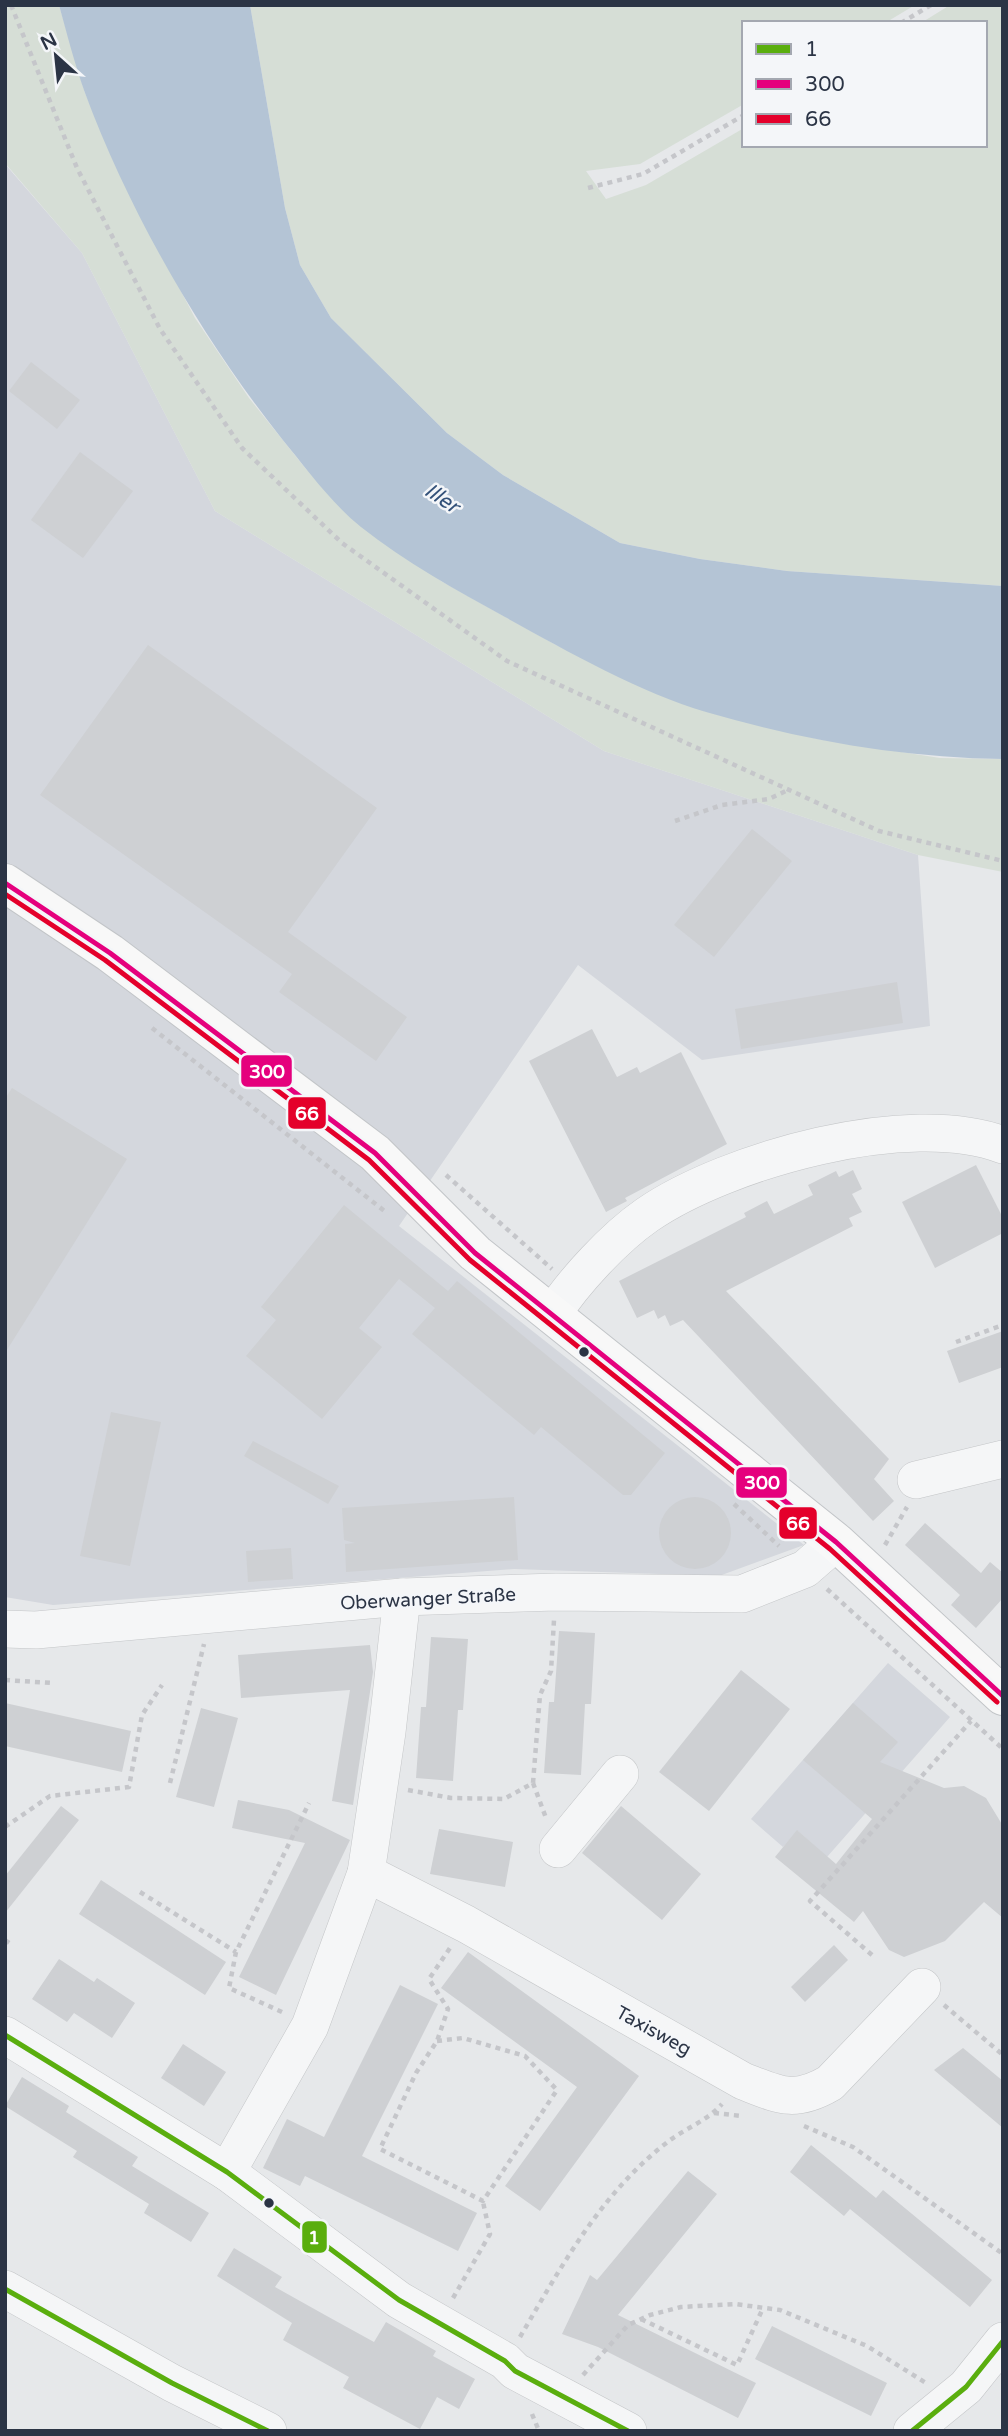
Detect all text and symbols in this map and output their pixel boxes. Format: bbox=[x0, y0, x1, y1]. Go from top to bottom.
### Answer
north arrow bbox=[21, 21, 91, 91]
legend bbox=[742, 21, 987, 147]
text: N bbox=[37, 28, 61, 55]
text: 1 bbox=[805, 37, 818, 62]
text: 300 bbox=[805, 72, 845, 97]
text: 66 bbox=[805, 107, 831, 132]
water label: Iller bbox=[420, 478, 466, 521]
line badge: 300 bbox=[240, 1054, 293, 1088]
text: 300 bbox=[249, 1061, 285, 1083]
line badge: 66 bbox=[287, 1096, 327, 1130]
text: 66 bbox=[295, 1103, 319, 1125]
unlabelled marker bbox=[577, 1345, 591, 1359]
line badge: 300 bbox=[735, 1466, 788, 1499]
text: 300 bbox=[744, 1472, 780, 1494]
line badge: 66 bbox=[778, 1506, 818, 1540]
text: 66 bbox=[786, 1513, 810, 1535]
street label: Oberwanger Straße bbox=[339, 1583, 517, 1615]
street label: Taxisweg bbox=[612, 2001, 695, 2060]
unlabelled marker bbox=[262, 2196, 276, 2210]
line badge: 1 bbox=[301, 2220, 328, 2254]
text: 1 bbox=[308, 2227, 320, 2249]

